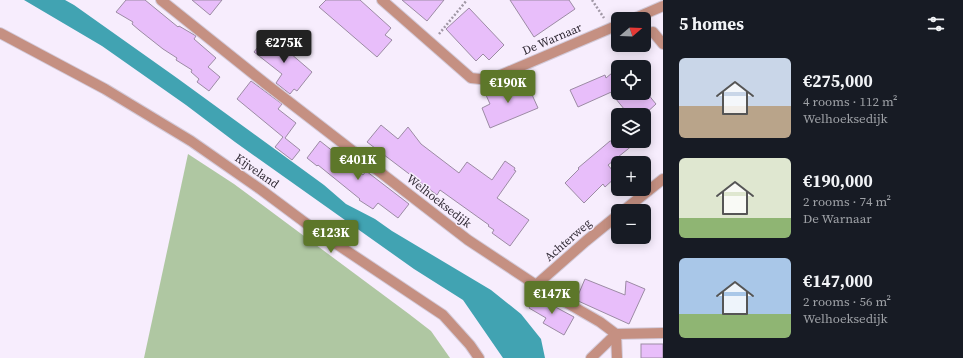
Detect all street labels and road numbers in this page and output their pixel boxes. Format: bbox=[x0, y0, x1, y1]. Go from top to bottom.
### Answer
street label: De Warnaar bbox=[520, 19, 584, 59]
street label: Kijveland bbox=[232, 150, 282, 192]
street label: Welhoeksedijk bbox=[403, 171, 475, 232]
street label: Achterweg bbox=[541, 215, 595, 265]

